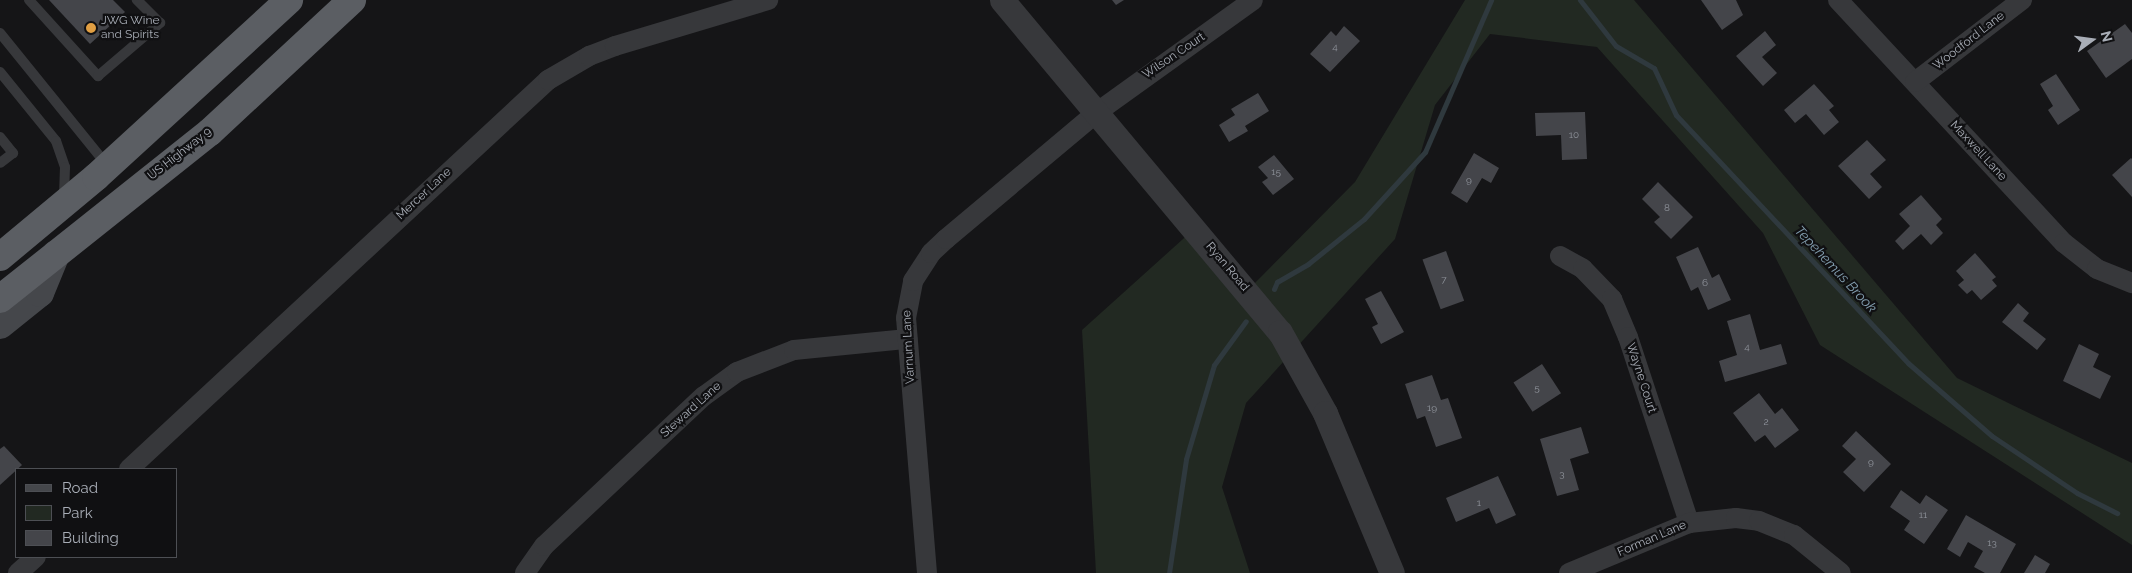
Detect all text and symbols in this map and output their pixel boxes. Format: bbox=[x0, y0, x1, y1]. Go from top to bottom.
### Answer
street label: Woodford Lane bbox=[1930, 9, 2008, 73]
place label: JWG Wine and Spirits bbox=[101, 14, 160, 42]
north arrow bbox=[2067, 15, 2117, 65]
marker: JWG Wine and Spirits bbox=[85, 22, 97, 34]
text: N bbox=[2097, 29, 2116, 43]
street label: Wilson Court bbox=[1140, 30, 1208, 82]
house number: 4 bbox=[1332, 41, 1338, 53]
street label: Maxwell Lane bbox=[1947, 118, 2009, 184]
street label: US Highway 9 bbox=[145, 124, 215, 184]
house number: 10 bbox=[1569, 129, 1579, 141]
street label: Mercer Lane bbox=[394, 165, 454, 223]
house number: 15 bbox=[1271, 166, 1281, 178]
house number: 9 bbox=[1466, 174, 1472, 186]
house number: 8 bbox=[1664, 202, 1670, 214]
water label: Tepehemus Brook bbox=[1791, 222, 1881, 316]
street label: Ryan Road bbox=[1202, 240, 1252, 294]
house number: 7 bbox=[1441, 274, 1447, 286]
house number: 6 bbox=[1702, 277, 1708, 289]
street label: Varnum Lane bbox=[900, 310, 918, 384]
street label: Wayne Court bbox=[1623, 341, 1659, 415]
house number: 4 bbox=[1744, 341, 1750, 353]
street label: Steward Lane bbox=[658, 379, 724, 441]
house number: 5 bbox=[1534, 382, 1540, 394]
house number: 19 bbox=[1427, 402, 1437, 414]
house number: 2 bbox=[1763, 416, 1769, 428]
house number: 9 bbox=[1868, 456, 1874, 468]
legend bbox=[15, 468, 178, 558]
house number: 3 bbox=[1559, 468, 1565, 480]
text: Road bbox=[62, 479, 98, 497]
house number: 1 bbox=[1477, 497, 1481, 509]
text: Park bbox=[62, 504, 93, 522]
house number: 11 bbox=[1919, 509, 1927, 521]
street label: Forman Lane bbox=[1615, 518, 1689, 560]
text: Building bbox=[62, 529, 119, 547]
house number: 13 bbox=[1987, 537, 1997, 549]

